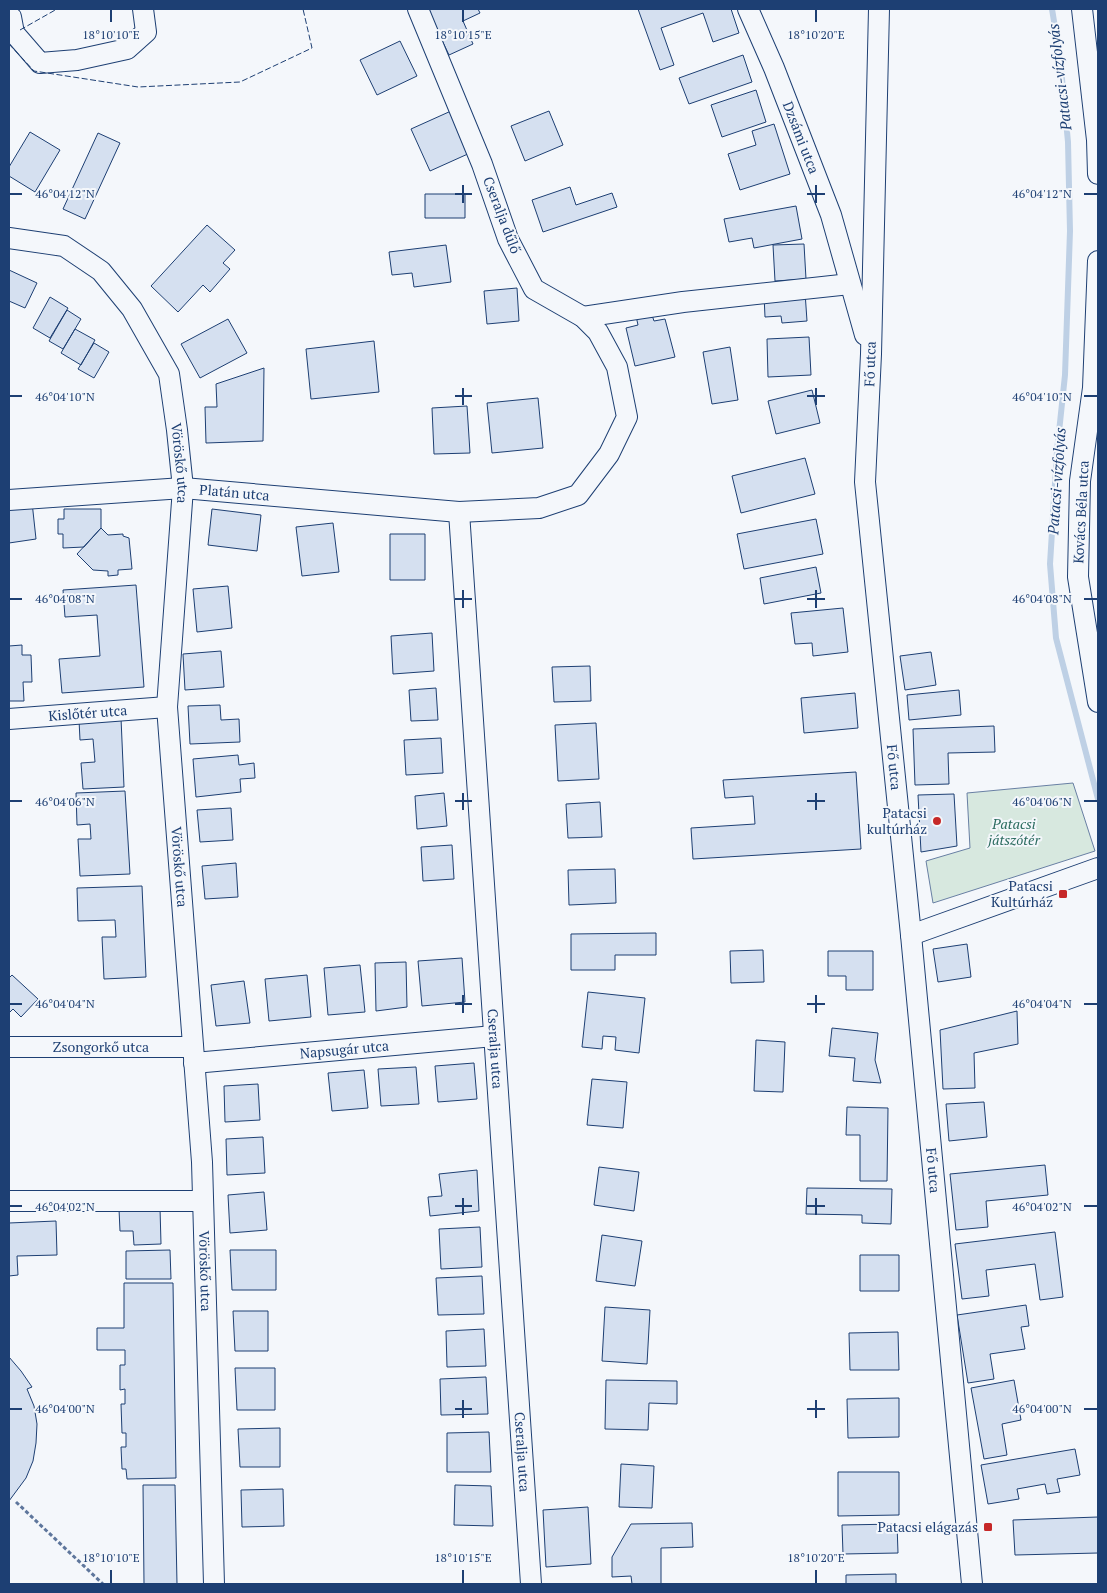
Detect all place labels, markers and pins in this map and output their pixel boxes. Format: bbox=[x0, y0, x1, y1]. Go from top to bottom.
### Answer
place label: Patacsi kultúrház bbox=[867, 803, 927, 838]
marker: Patacsi kultúrház bbox=[931, 815, 943, 827]
place label: Patacsi Kultúrház bbox=[991, 876, 1053, 911]
marker: Patacsi Kultúrház bbox=[1057, 888, 1069, 900]
place label: Patacsi elágazás bbox=[877, 1517, 978, 1536]
marker: Patacsi elágazás bbox=[982, 1521, 994, 1533]

